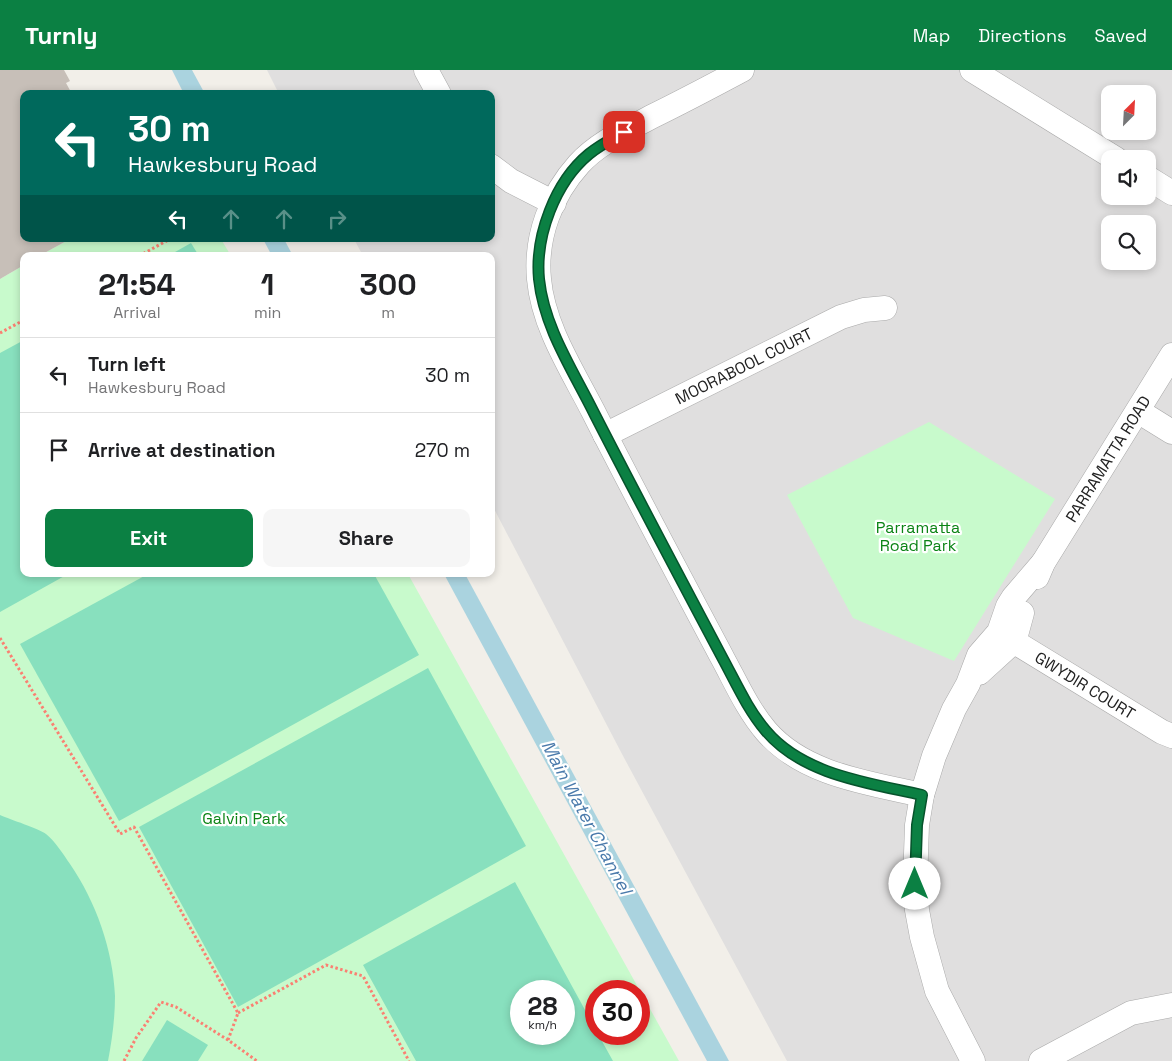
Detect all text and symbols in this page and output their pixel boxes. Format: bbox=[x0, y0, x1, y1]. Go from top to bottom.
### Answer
text: Turnly bbox=[25, 20, 98, 51]
text: Map bbox=[913, 24, 950, 47]
text: Directions bbox=[978, 24, 1067, 47]
text: Saved bbox=[1095, 24, 1147, 47]
north arrow bbox=[1101, 85, 1156, 140]
map controls bbox=[1101, 85, 1156, 270]
text: 30 m bbox=[128, 107, 211, 151]
icon: left bbox=[45, 110, 110, 175]
pin bbox=[603, 111, 645, 153]
icon: arrive bbox=[610, 118, 638, 146]
text: Hawkesbury Road bbox=[128, 150, 317, 178]
button: sound bbox=[1101, 150, 1156, 205]
icon: left bbox=[164, 205, 192, 233]
icon: ahead bbox=[217, 205, 245, 233]
icon: ahead bbox=[270, 205, 298, 233]
icon: right bbox=[323, 205, 351, 233]
button: search bbox=[1101, 215, 1156, 270]
text: 21:54 bbox=[98, 265, 176, 304]
text: 1 bbox=[261, 265, 274, 304]
text: 300 bbox=[360, 265, 417, 304]
text: Arrival bbox=[113, 302, 161, 323]
text: min bbox=[254, 302, 281, 323]
text: m bbox=[381, 302, 395, 323]
street label: MOORABOOL COURT bbox=[671, 323, 816, 409]
text: Turn left bbox=[88, 352, 166, 377]
icon: left bbox=[45, 361, 73, 389]
text: 30 m bbox=[425, 363, 470, 388]
text: Hawkesbury Road bbox=[88, 377, 226, 398]
street label: PARRAMATTA ROAD bbox=[1061, 392, 1155, 526]
icon: arrive bbox=[45, 436, 73, 464]
text: Arrive at destination bbox=[88, 438, 276, 463]
text: 270 m bbox=[415, 438, 470, 463]
button: Exit bbox=[45, 509, 253, 567]
button: Share bbox=[263, 509, 470, 567]
park label: Parramatta Road Park bbox=[876, 517, 960, 556]
street label: GWYDIR COURT bbox=[1031, 646, 1139, 724]
water label: Main Water Channel bbox=[537, 736, 639, 900]
park label: Galvin Park bbox=[202, 808, 286, 829]
position arrow bbox=[888, 857, 940, 909]
speed limit sign: 30 bbox=[585, 980, 650, 1045]
text: 28 bbox=[528, 990, 557, 1022]
text: km/h bbox=[528, 1017, 557, 1033]

